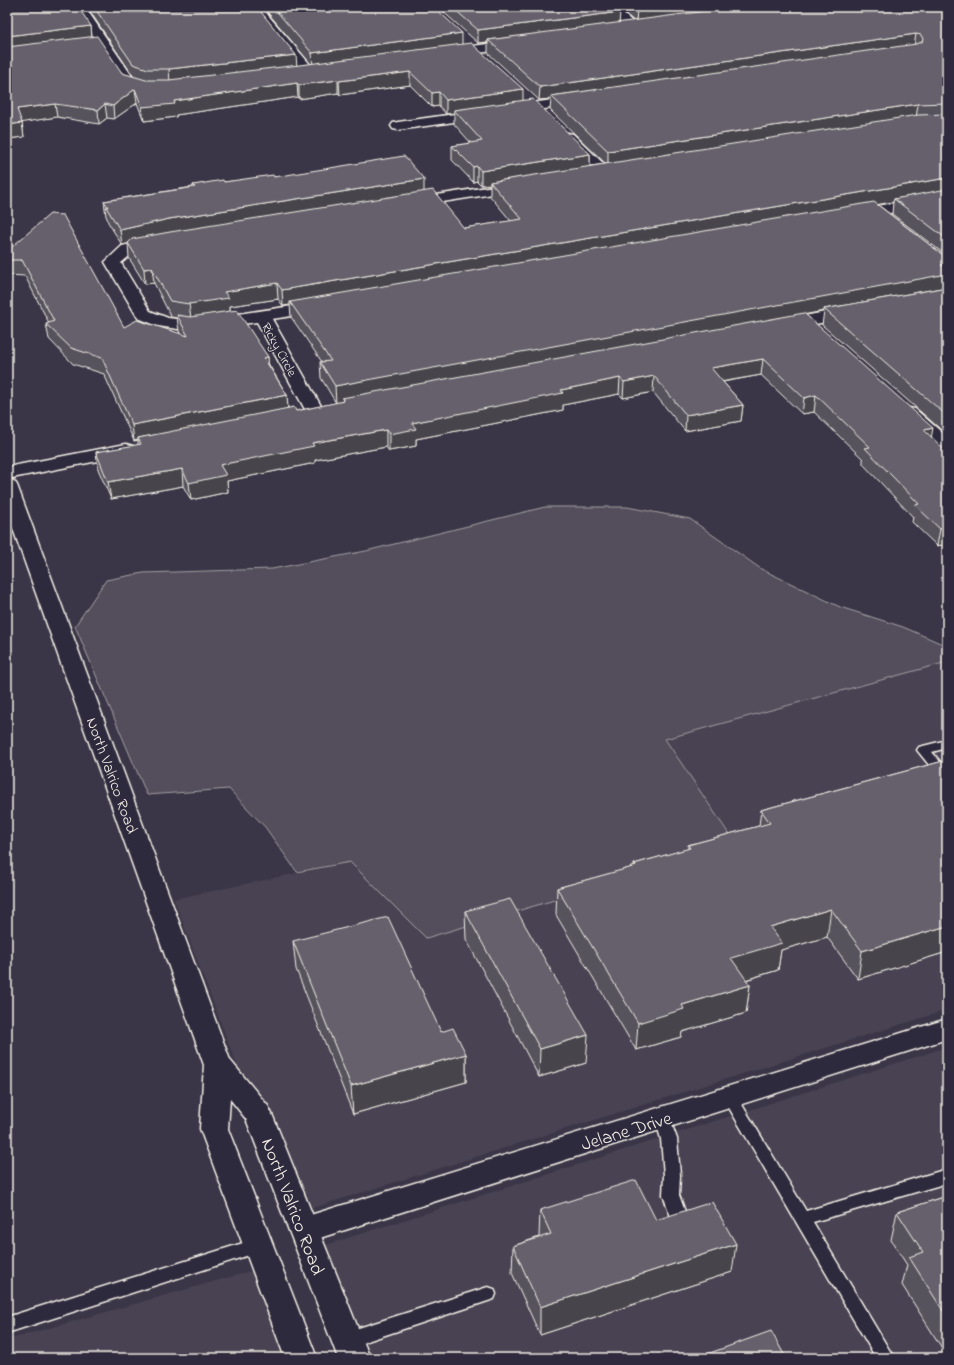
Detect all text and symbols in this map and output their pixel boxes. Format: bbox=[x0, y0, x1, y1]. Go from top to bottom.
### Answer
street label: Ricky Circle bbox=[255, 319, 301, 381]
street label: North Valrico Road bbox=[79, 714, 143, 837]
street label: Jelane Drive bbox=[578, 1106, 676, 1159]
street label: North Valrico Road bbox=[253, 1134, 330, 1280]

